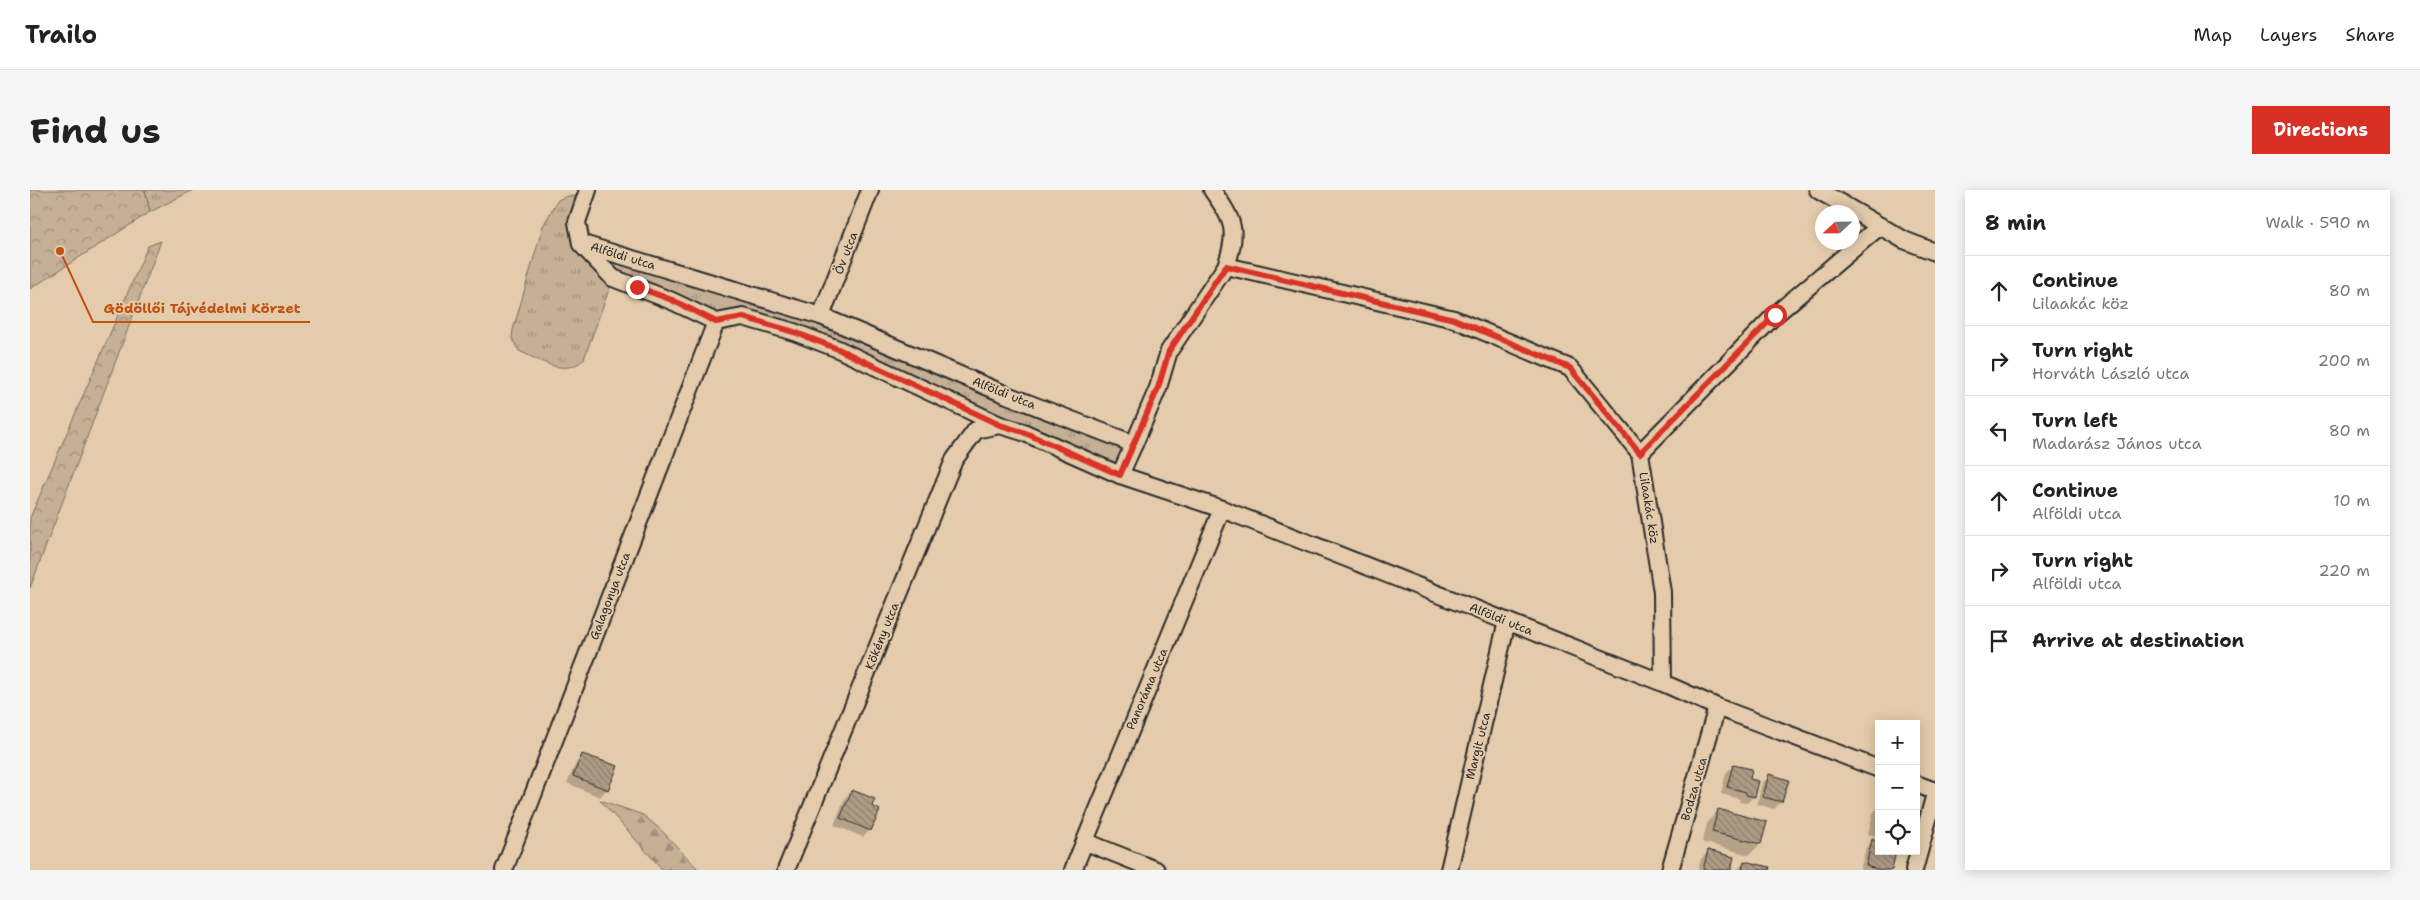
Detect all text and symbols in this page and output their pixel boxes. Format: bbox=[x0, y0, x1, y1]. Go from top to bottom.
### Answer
text: Trailo bbox=[25, 19, 97, 51]
text: Map bbox=[2194, 23, 2232, 47]
text: Layers bbox=[2260, 23, 2317, 47]
text: Share bbox=[2345, 23, 2395, 47]
button: Directions bbox=[2252, 106, 2390, 154]
text: Find us bbox=[30, 107, 161, 154]
north arrow bbox=[1815, 205, 1860, 250]
text: 8 min bbox=[1985, 209, 2046, 237]
text: Walk · 590 m bbox=[2265, 212, 2370, 233]
street label: Öv utca bbox=[831, 229, 862, 277]
street label: Alföldi utca bbox=[589, 239, 658, 274]
text: Continue bbox=[2032, 268, 2118, 293]
route end bbox=[626, 276, 649, 299]
icon: ahead bbox=[1985, 277, 2013, 305]
text: 80 m bbox=[2329, 280, 2370, 301]
callout: Gödöllői Tájvédelmi Körzet bbox=[93, 293, 310, 322]
text: Lilaakác köz bbox=[2032, 293, 2129, 314]
text: Gödöllői Tájvédelmi Körzet bbox=[104, 299, 301, 317]
route start bbox=[1764, 304, 1787, 327]
text: Turn right bbox=[2032, 338, 2133, 363]
icon: right bbox=[1985, 347, 2013, 375]
text: 200 m bbox=[2318, 350, 2370, 371]
text: Horváth László utca bbox=[2032, 363, 2189, 384]
street label: Alföldi utca bbox=[970, 373, 1039, 413]
text: Turn left bbox=[2032, 408, 2118, 433]
icon: left bbox=[1985, 417, 2013, 445]
text: 80 m bbox=[2329, 420, 2370, 441]
text: Madarász János utca bbox=[2032, 433, 2202, 454]
street label: Lilaakác köz bbox=[1635, 471, 1663, 545]
text: Continue bbox=[2032, 478, 2118, 503]
icon: ahead bbox=[1985, 487, 2013, 515]
text: 10 m bbox=[2333, 490, 2370, 511]
text: Alföldi utca bbox=[2032, 503, 2121, 524]
text: Turn right bbox=[2032, 548, 2133, 573]
street label: Galagonya utca bbox=[586, 549, 634, 642]
icon: right bbox=[1985, 557, 2013, 585]
text: 220 m bbox=[2318, 560, 2370, 581]
text: Alföldi utca bbox=[2032, 573, 2121, 594]
street label: Alföldi utca bbox=[1467, 599, 1536, 639]
street label: Kökény utca bbox=[861, 600, 903, 672]
icon: arrive bbox=[1985, 627, 2013, 655]
text: Arrive at destination bbox=[2032, 628, 2244, 653]
street label: Panoráma utca bbox=[1123, 645, 1172, 732]
street label: Margit utca bbox=[1462, 710, 1494, 781]
map controls bbox=[1875, 720, 1920, 855]
button: + bbox=[1875, 720, 1920, 765]
street label: Bodza utca bbox=[1677, 755, 1711, 823]
button: − bbox=[1875, 765, 1920, 810]
button: locate bbox=[1875, 810, 1920, 855]

